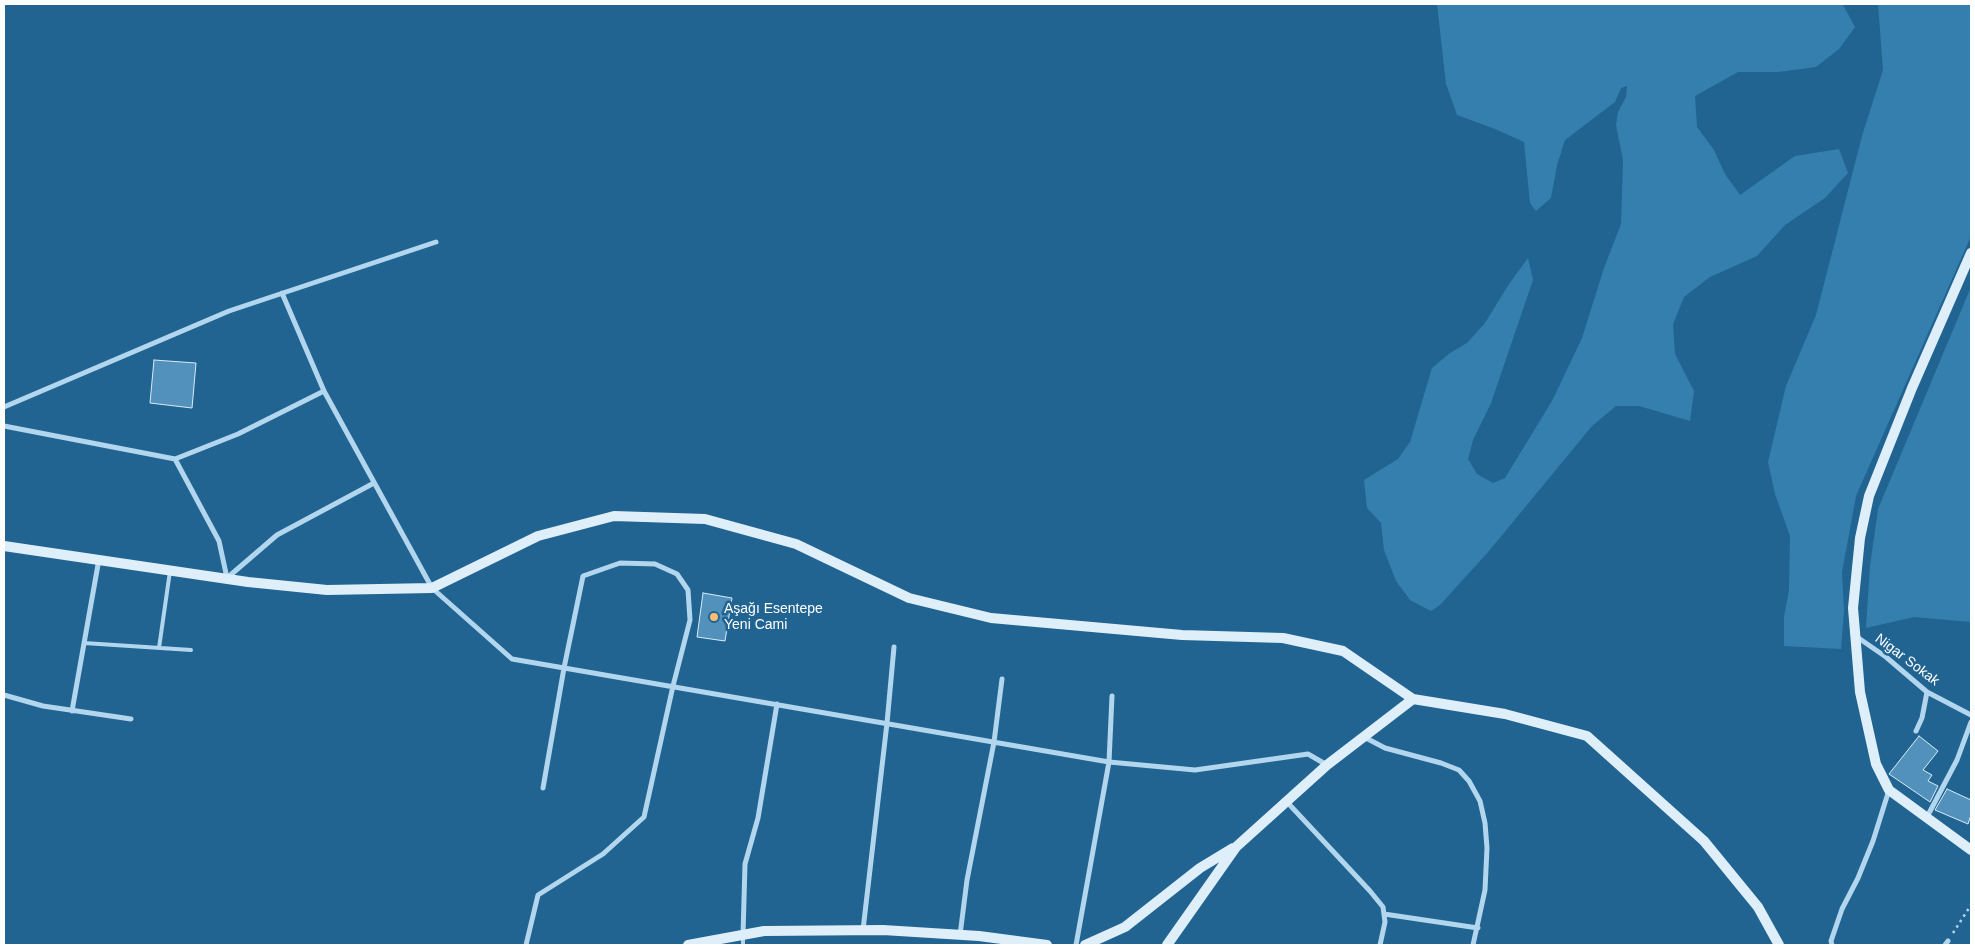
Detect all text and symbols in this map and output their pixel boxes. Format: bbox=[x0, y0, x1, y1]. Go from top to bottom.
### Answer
place label: Aşağı Esentepe Yeni Cami bbox=[724, 601, 823, 634]
marker: Aşağı Esentepe Yeni Cami bbox=[708, 611, 720, 623]
street label: Nigar Sokak bbox=[1871, 630, 1943, 690]

